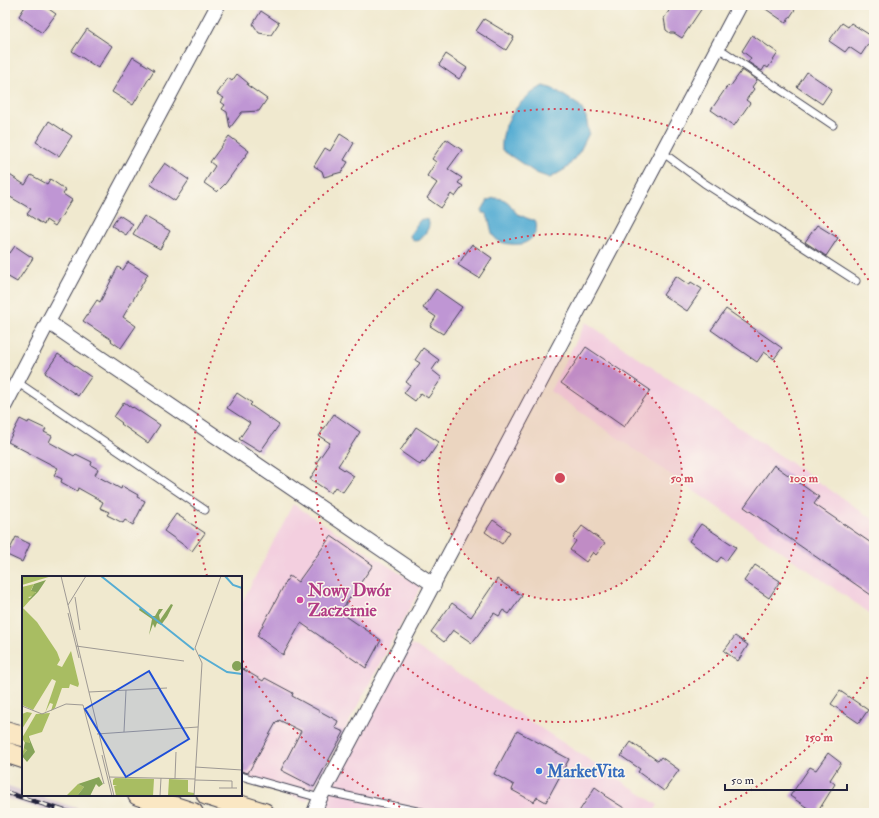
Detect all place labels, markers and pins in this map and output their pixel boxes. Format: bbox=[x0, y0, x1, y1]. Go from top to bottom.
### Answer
centre of rings bbox=[553, 471, 567, 485]
place label: Nowy Dwór Zaczernie bbox=[307, 580, 392, 621]
marker: Nowy Dwór Zaczernie bbox=[295, 595, 305, 605]
place label: MarketVita bbox=[546, 761, 626, 782]
marker: MarketVita bbox=[534, 766, 544, 776]

